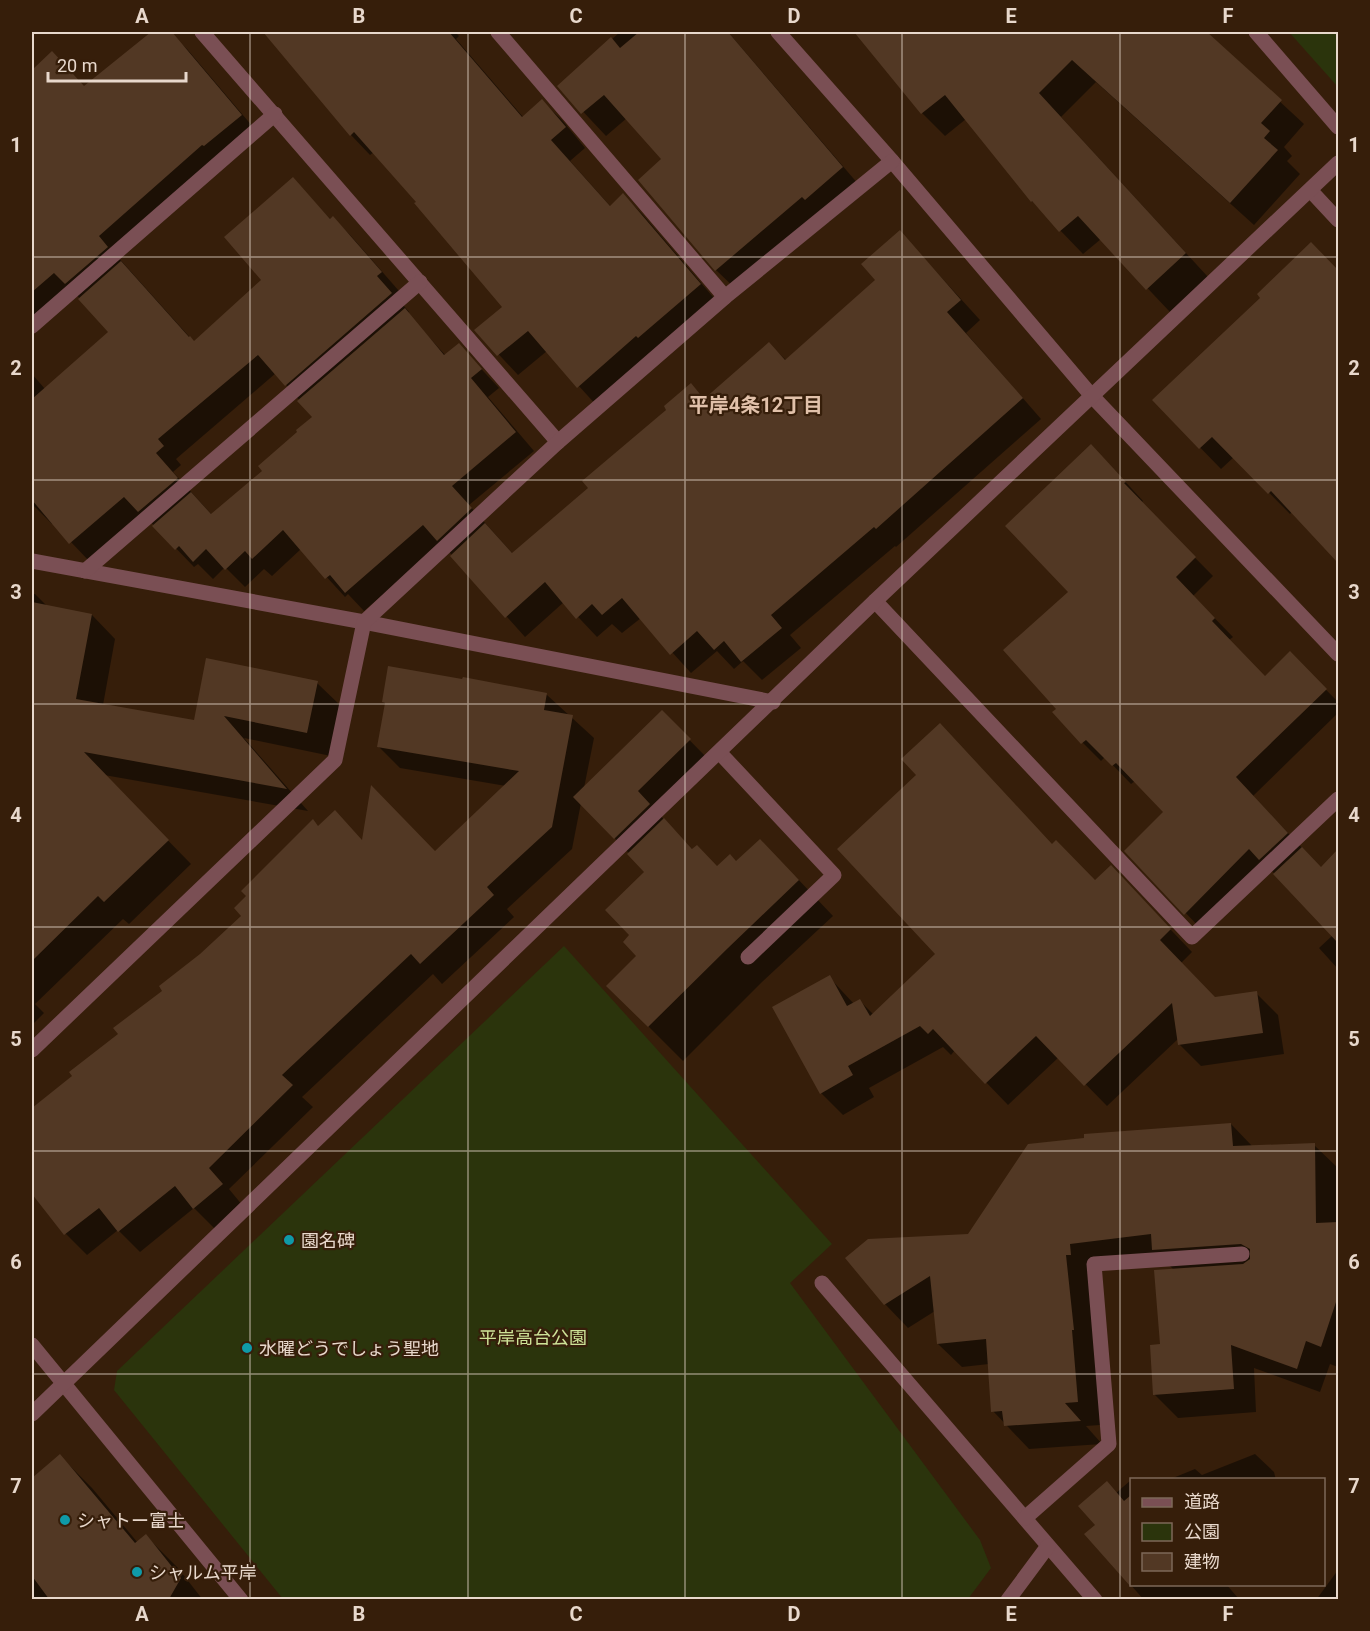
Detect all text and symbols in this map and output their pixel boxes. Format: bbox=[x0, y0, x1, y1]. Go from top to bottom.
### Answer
text: A bbox=[135, 4, 149, 28]
text: B bbox=[353, 4, 365, 28]
text: C bbox=[569, 4, 583, 28]
text: D bbox=[788, 4, 801, 28]
text: E bbox=[1005, 4, 1017, 28]
text: F bbox=[1223, 4, 1234, 28]
scale bar bbox=[48, 45, 186, 83]
text: 20 m bbox=[57, 55, 97, 76]
text: 1 bbox=[10, 133, 22, 157]
text: 1 bbox=[1348, 133, 1360, 157]
text: 2 bbox=[10, 356, 22, 380]
text: 2 bbox=[1348, 356, 1360, 380]
district label: 平岸4条12丁目 bbox=[689, 393, 823, 417]
text: 3 bbox=[10, 580, 22, 604]
text: 3 bbox=[1348, 580, 1360, 604]
text: 4 bbox=[10, 803, 22, 827]
text: 4 bbox=[1348, 803, 1360, 827]
text: 5 bbox=[10, 1027, 22, 1051]
text: 5 bbox=[1348, 1027, 1360, 1051]
place label: 園名碑 bbox=[301, 1230, 355, 1251]
marker: 園名碑 bbox=[282, 1233, 296, 1247]
text: 6 bbox=[10, 1250, 22, 1274]
text: 6 bbox=[1348, 1250, 1360, 1274]
park label: 平岸高台公園 bbox=[479, 1327, 587, 1348]
place label: 水曜どうでしょう聖地 bbox=[259, 1338, 439, 1359]
marker: 水曜どうでしょう聖地 bbox=[240, 1341, 254, 1355]
text: 7 bbox=[10, 1474, 22, 1498]
text: 7 bbox=[1348, 1474, 1360, 1498]
legend bbox=[1130, 1478, 1325, 1586]
text: 道路 bbox=[1184, 1491, 1220, 1512]
place label: シャトー富士 bbox=[77, 1510, 185, 1531]
marker: シャトー富士 bbox=[58, 1513, 72, 1527]
text: 公園 bbox=[1184, 1521, 1220, 1542]
text: 建物 bbox=[1184, 1551, 1220, 1572]
place label: シャルム平岸 bbox=[149, 1562, 257, 1583]
marker: シャルム平岸 bbox=[130, 1565, 144, 1579]
text: A bbox=[135, 1602, 149, 1626]
text: B bbox=[353, 1602, 365, 1626]
text: C bbox=[569, 1602, 583, 1626]
text: D bbox=[788, 1602, 801, 1626]
text: E bbox=[1005, 1602, 1017, 1626]
text: F bbox=[1223, 1602, 1234, 1626]

